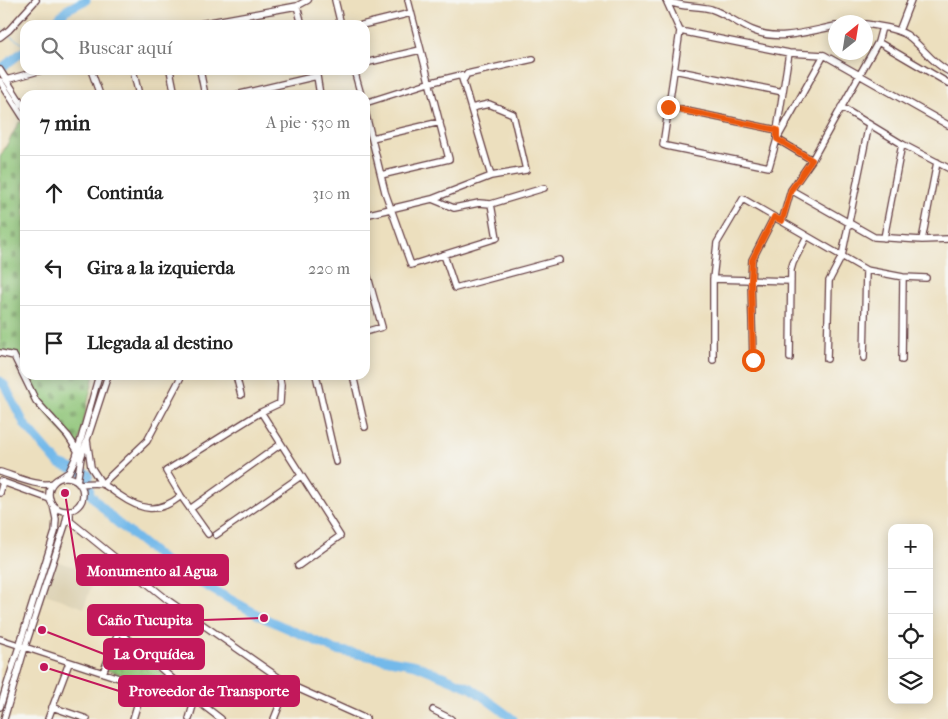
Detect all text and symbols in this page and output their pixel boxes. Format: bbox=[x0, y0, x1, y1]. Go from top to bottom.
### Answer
north arrow bbox=[828, 15, 873, 60]
search box bbox=[20, 20, 370, 75]
icon: search bbox=[38, 34, 66, 62]
text: Buscar aquí bbox=[78, 37, 172, 59]
route end bbox=[657, 96, 680, 119]
text: 7 min bbox=[40, 111, 91, 135]
text: A pie · 530 m bbox=[266, 113, 350, 132]
icon: ahead bbox=[40, 179, 68, 207]
text: Continúa bbox=[87, 182, 163, 204]
text: 310 m bbox=[312, 184, 350, 203]
icon: left bbox=[40, 254, 68, 282]
text: Gira a la izquierda bbox=[87, 257, 234, 279]
text: 220 m bbox=[308, 259, 350, 278]
icon: arrive bbox=[40, 329, 68, 357]
text: Llegada al destino bbox=[87, 332, 233, 354]
route start bbox=[742, 349, 765, 372]
map controls bbox=[888, 524, 933, 704]
button: + bbox=[888, 524, 933, 569]
callout: Monumento al Agua bbox=[77, 555, 228, 585]
text: Monumento al Agua bbox=[86, 562, 218, 580]
button: − bbox=[888, 569, 933, 614]
callout: Caño Tucupita bbox=[88, 605, 203, 635]
text: Caño Tucupita bbox=[98, 611, 193, 629]
button: locate bbox=[888, 614, 933, 659]
callout: La Orquídea bbox=[104, 639, 204, 669]
text: La Orquídea bbox=[114, 645, 195, 663]
button: layers bbox=[888, 659, 933, 704]
callout: Proveedor de Transporte bbox=[119, 676, 299, 706]
text: Proveedor de Transporte bbox=[129, 682, 290, 700]

